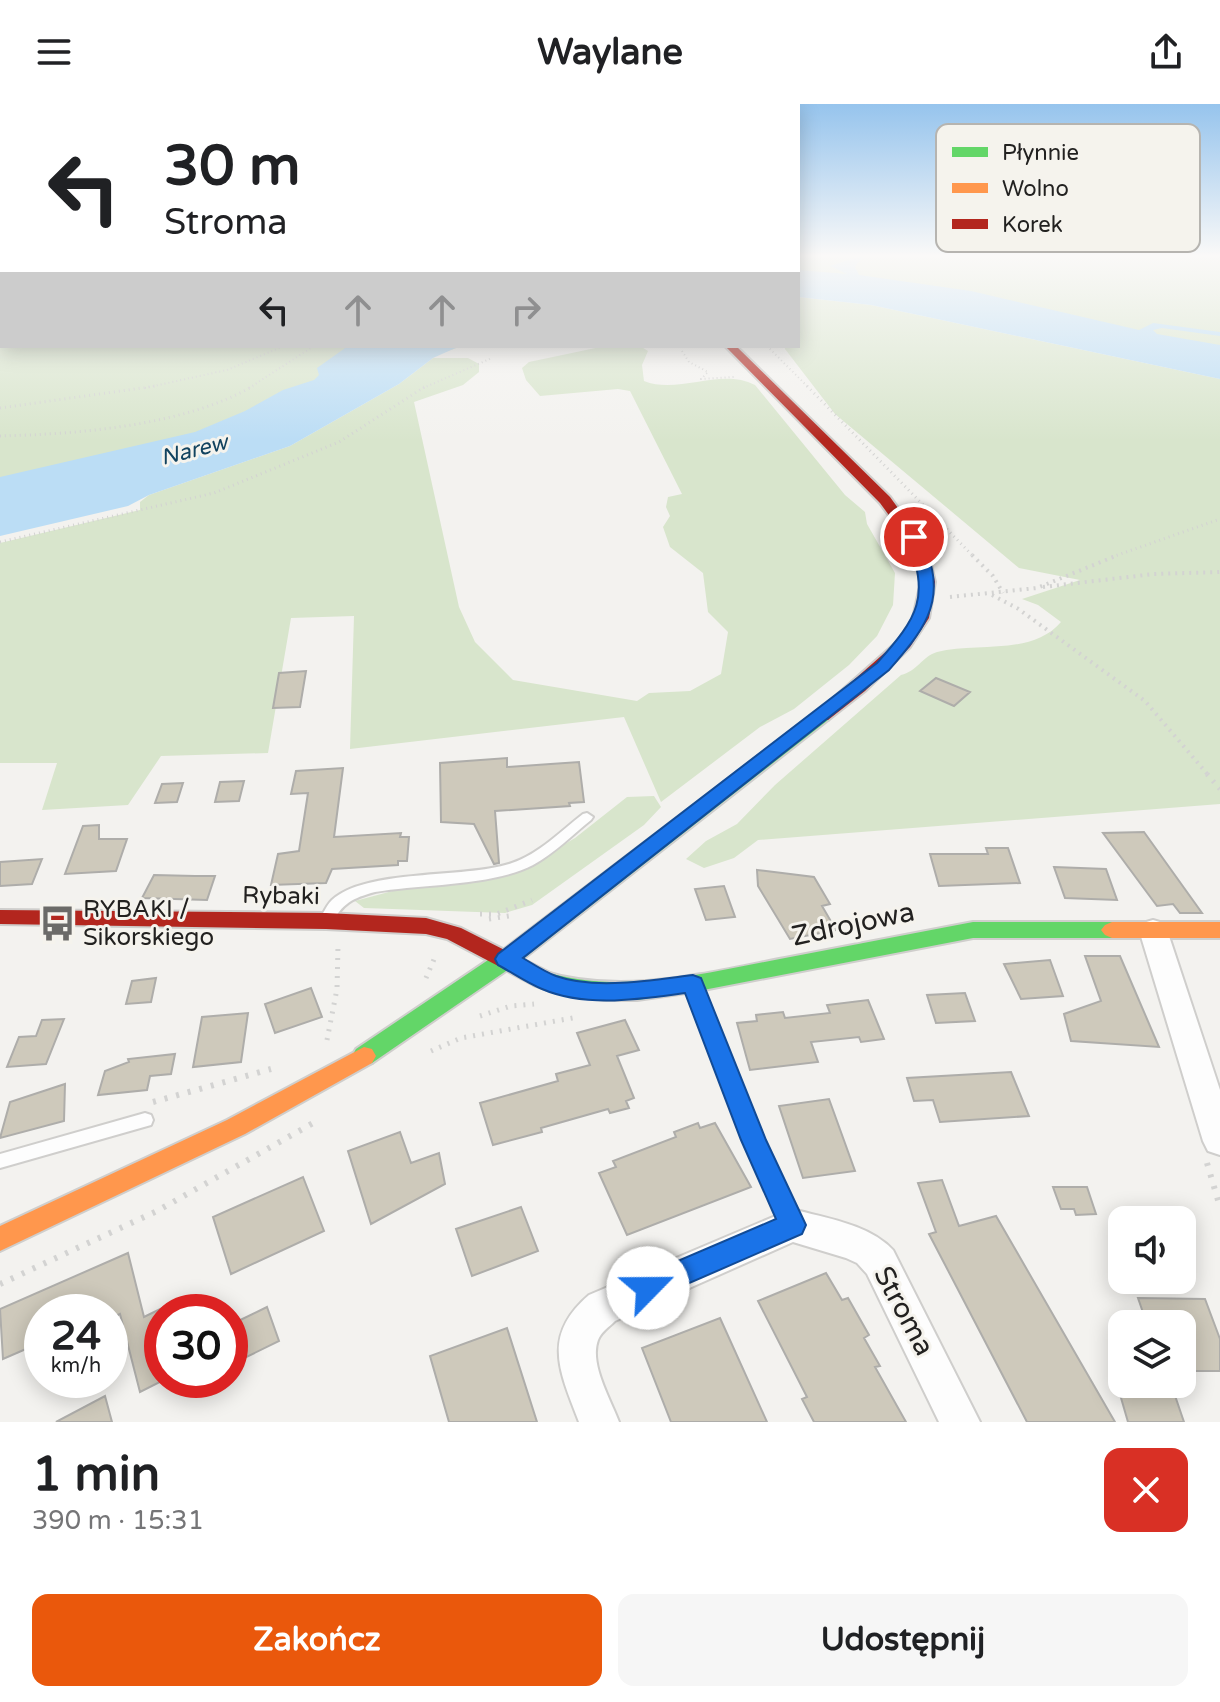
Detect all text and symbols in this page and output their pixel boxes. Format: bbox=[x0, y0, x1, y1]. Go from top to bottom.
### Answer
icon: menu bbox=[32, 30, 76, 74]
icon: share bbox=[1144, 30, 1188, 74]
text: Waylane bbox=[537, 31, 683, 74]
legend bbox=[936, 124, 1200, 252]
text: 30 m bbox=[164, 133, 300, 200]
icon: left bbox=[32, 136, 136, 240]
text: Płynnie bbox=[1002, 140, 1079, 166]
text: Wolno bbox=[1002, 176, 1069, 202]
text: Stroma bbox=[164, 201, 288, 244]
text: Korek bbox=[1002, 212, 1063, 238]
icon: left bbox=[252, 288, 296, 332]
icon: ahead bbox=[336, 288, 380, 332]
icon: ahead bbox=[420, 288, 464, 332]
icon: right bbox=[504, 288, 548, 332]
water label: Narew bbox=[158, 429, 233, 471]
pin bbox=[880, 503, 948, 571]
icon: arrive bbox=[892, 515, 936, 559]
street label: Rybaki bbox=[242, 881, 320, 911]
street label: Zdrojowa bbox=[789, 894, 917, 954]
place label: RYBAKI / Sikorskiego bbox=[83, 895, 214, 952]
bus stop icon: RYBAKI / Sikorskiego bbox=[38, 904, 76, 942]
map controls bbox=[1108, 1206, 1196, 1398]
button: sound bbox=[1108, 1206, 1196, 1294]
position arrow bbox=[606, 1246, 690, 1330]
street label: Stroma bbox=[866, 1261, 942, 1361]
speed limit sign: 30 bbox=[144, 1294, 248, 1398]
button: layers bbox=[1108, 1310, 1196, 1398]
text: 24 bbox=[51, 1312, 101, 1360]
text: km/h bbox=[51, 1354, 101, 1378]
text: 1 min bbox=[32, 1446, 160, 1504]
button: close bbox=[1104, 1448, 1188, 1532]
text: 390 m · 15:31 bbox=[32, 1505, 204, 1536]
button: Zakończ bbox=[32, 1594, 602, 1686]
button: Udostępnij bbox=[618, 1594, 1188, 1686]

